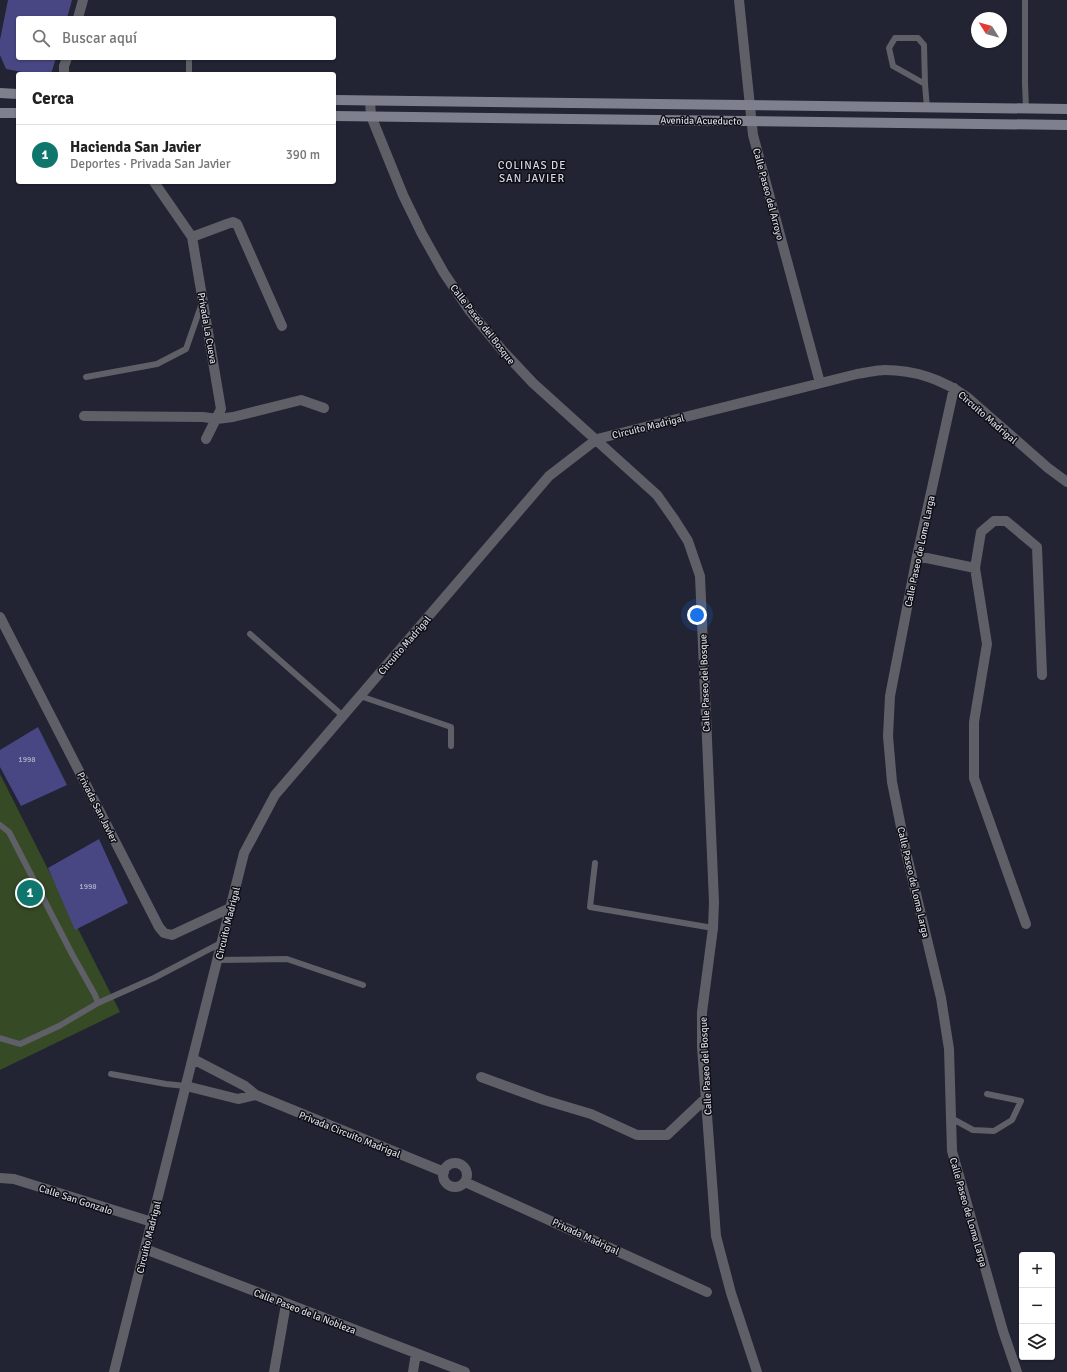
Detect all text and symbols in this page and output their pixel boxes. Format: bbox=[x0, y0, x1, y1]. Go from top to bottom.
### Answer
north arrow bbox=[971, 12, 1007, 48]
search box bbox=[16, 16, 336, 60]
icon: search bbox=[30, 27, 52, 49]
text: Buscar aquí bbox=[62, 29, 137, 47]
text: Cerca bbox=[32, 88, 74, 109]
street label: Avenida Acueducto bbox=[660, 114, 742, 128]
text: Hacienda San Javier bbox=[70, 138, 201, 156]
text: 1 bbox=[41, 147, 49, 163]
text: 390 m bbox=[286, 147, 320, 163]
street label: Calle Paseo del Arroyo bbox=[750, 147, 786, 242]
text: Deportes · Privada San Javier bbox=[70, 156, 231, 172]
district label: COLINAS DE SAN JAVIER bbox=[498, 159, 566, 185]
street label: Calle Paseo del Bosque bbox=[447, 282, 517, 367]
street label: Privada La Cueva bbox=[195, 291, 219, 365]
street label: Circuito Madrigal bbox=[955, 389, 1019, 447]
street label: Circuito Madrigal bbox=[611, 412, 686, 442]
street label: Calle Paseo de Loma Larga bbox=[902, 495, 938, 608]
your location bbox=[687, 605, 707, 625]
street label: Circuito Madrigal bbox=[376, 614, 434, 678]
street label: Calle Paseo del Bosque bbox=[697, 634, 713, 732]
house number: 1998 bbox=[18, 754, 36, 764]
street label: Privada San Javier bbox=[74, 770, 120, 845]
street label: Calle Paseo de Loma Larga bbox=[894, 826, 932, 939]
pin: 1 bbox=[17, 878, 43, 908]
house number: 1998 bbox=[79, 881, 97, 891]
street label: Circuito Madrigal bbox=[213, 886, 243, 961]
street label: Calle Paseo del Bosque bbox=[697, 1017, 715, 1115]
street label: Privada Circuito Madrigal bbox=[297, 1109, 402, 1161]
street label: Calle Paseo de Loma Larga bbox=[947, 1156, 989, 1268]
street label: Calle San Gonzalo bbox=[37, 1182, 114, 1218]
street label: Circuito Madrigal bbox=[134, 1200, 164, 1275]
street label: Privada Madrigal bbox=[550, 1216, 621, 1258]
map controls bbox=[1019, 1252, 1055, 1360]
button: + bbox=[1019, 1252, 1055, 1288]
street label: Calle Paseo de la Nobleza bbox=[252, 1287, 357, 1337]
button: − bbox=[1019, 1288, 1055, 1324]
button: layers bbox=[1019, 1324, 1055, 1360]

